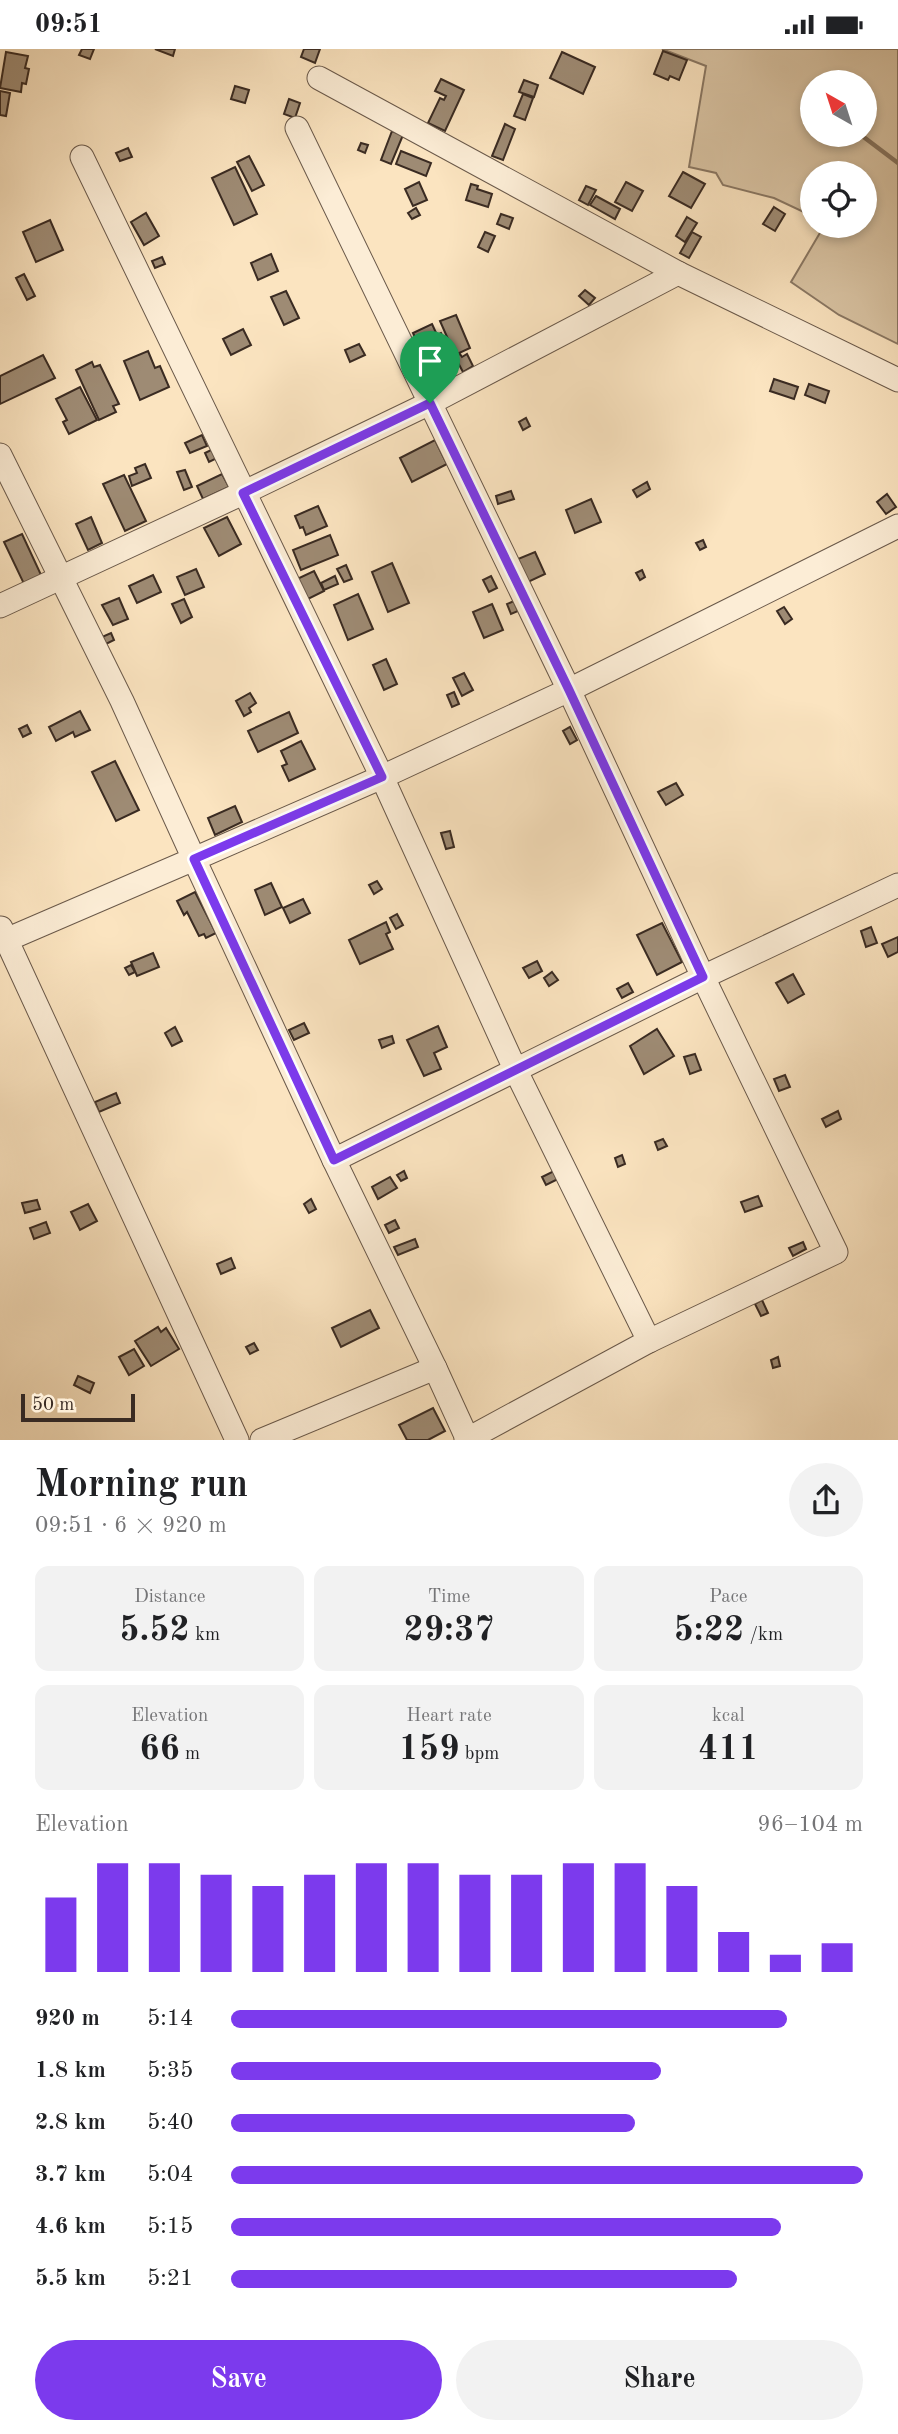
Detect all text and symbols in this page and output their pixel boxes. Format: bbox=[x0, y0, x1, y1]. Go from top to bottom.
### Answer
text: 09:51 bbox=[35, 12, 103, 38]
north arrow bbox=[800, 70, 877, 147]
map controls bbox=[800, 70, 877, 238]
button: locate bbox=[800, 161, 877, 238]
pin bbox=[400, 331, 460, 403]
icon: arrive bbox=[411, 342, 449, 380]
scale bar bbox=[21, 1391, 135, 1423]
text: 50 m bbox=[32, 1396, 74, 1415]
button: share bbox=[789, 1463, 863, 1537]
text: Morning run bbox=[35, 1467, 248, 1505]
text: 09:51 · 6 × 920 m bbox=[35, 1514, 227, 1537]
text: Distance bbox=[134, 1588, 205, 1607]
text: Time bbox=[428, 1588, 470, 1607]
text: Pace bbox=[709, 1588, 748, 1607]
text: 5.52 bbox=[119, 1613, 190, 1648]
text: 29:37 bbox=[403, 1613, 495, 1648]
text: 5:22 bbox=[674, 1613, 744, 1648]
text: km bbox=[190, 1626, 220, 1645]
text: /km bbox=[744, 1626, 783, 1645]
text: Elevation bbox=[131, 1707, 208, 1726]
text: Heart rate bbox=[406, 1707, 492, 1726]
text: kcal bbox=[712, 1707, 745, 1726]
text: 66 bbox=[139, 1732, 180, 1767]
text: 159 bbox=[399, 1732, 459, 1767]
text: 411 bbox=[698, 1732, 759, 1767]
text: m bbox=[180, 1745, 200, 1764]
text: bpm bbox=[459, 1745, 499, 1764]
text: Elevation bbox=[35, 1813, 129, 1836]
text: 96–104 m bbox=[757, 1813, 863, 1836]
text: 920 m bbox=[35, 2007, 100, 2030]
text: 5:14 bbox=[147, 2007, 193, 2030]
text: 1.8 km bbox=[35, 2059, 106, 2082]
text: 5:35 bbox=[147, 2059, 193, 2082]
text: 2.8 km bbox=[35, 2111, 106, 2134]
text: 5:40 bbox=[147, 2111, 193, 2134]
text: 3.7 km bbox=[35, 2163, 106, 2186]
text: 5:04 bbox=[147, 2163, 193, 2186]
text: 4.6 km bbox=[35, 2215, 106, 2238]
text: 5:15 bbox=[147, 2215, 193, 2238]
text: 5.5 km bbox=[35, 2267, 106, 2290]
text: 5:21 bbox=[147, 2267, 193, 2290]
button: Save bbox=[35, 2340, 442, 2420]
button: Share bbox=[456, 2340, 863, 2420]

